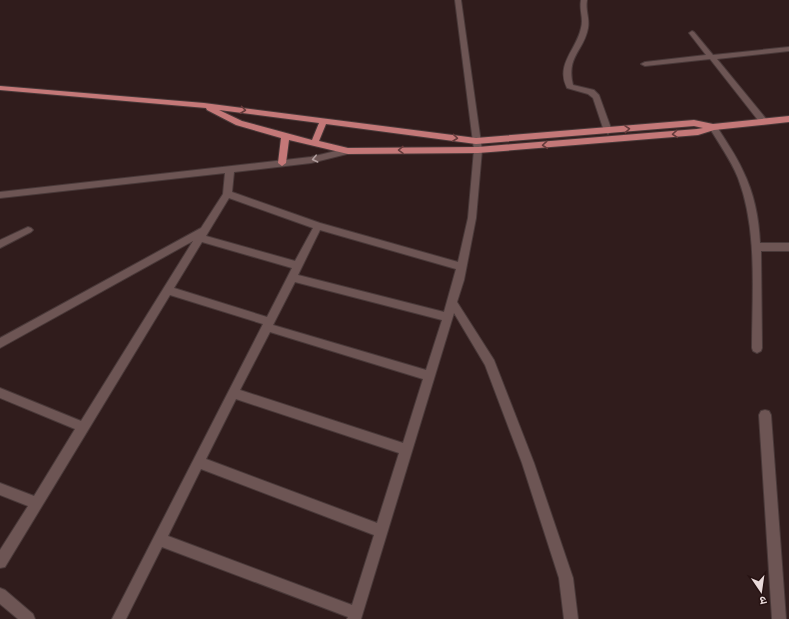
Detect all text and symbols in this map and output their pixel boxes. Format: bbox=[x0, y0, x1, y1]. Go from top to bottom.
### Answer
one-way arrow bbox=[240, 105, 246, 114]
one-way arrow bbox=[624, 125, 630, 134]
one-way arrow bbox=[672, 130, 678, 139]
one-way arrow bbox=[452, 134, 458, 143]
one-way arrow bbox=[542, 140, 548, 149]
one-way arrow bbox=[398, 146, 404, 154]
one-way arrow bbox=[312, 154, 318, 162]
north arrow bbox=[741, 571, 781, 611]
text: उ bbox=[758, 593, 768, 607]

